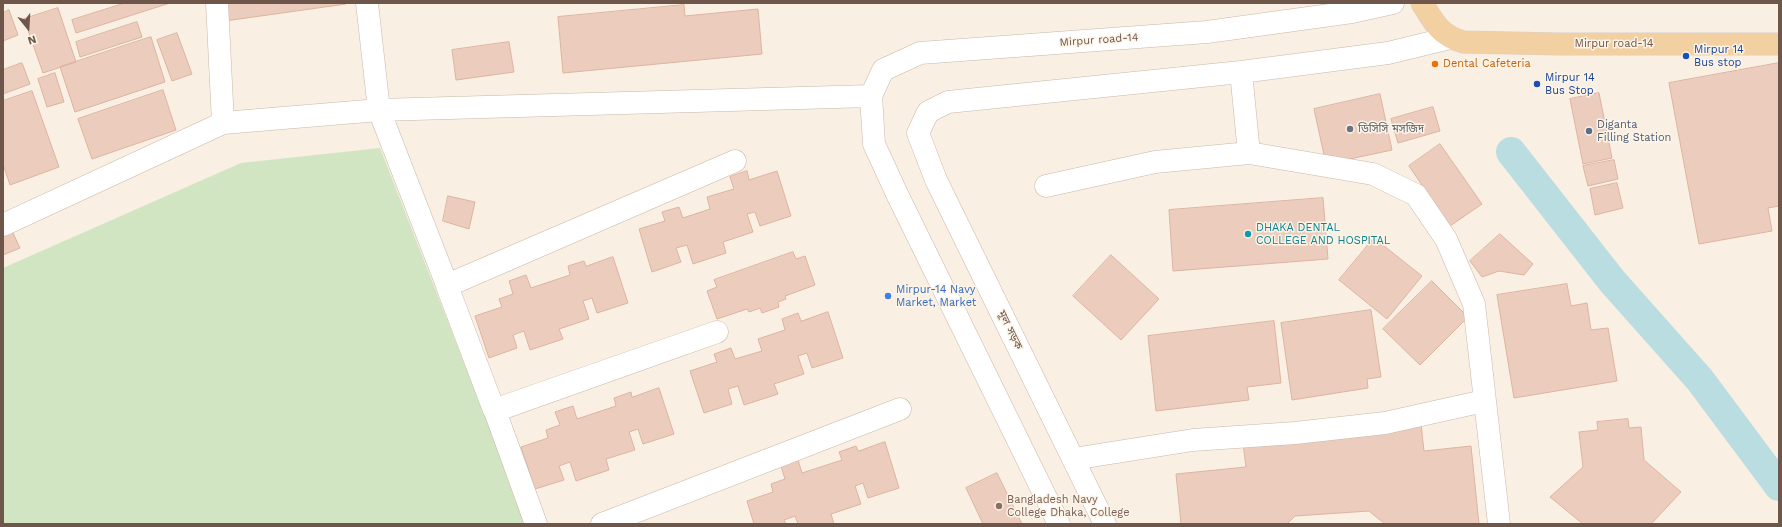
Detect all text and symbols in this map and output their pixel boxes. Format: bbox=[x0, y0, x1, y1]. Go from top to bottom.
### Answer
north arrow bbox=[8, 8, 48, 48]
street label: Mirpur road-14 bbox=[1059, 31, 1139, 49]
text: N bbox=[26, 32, 38, 47]
street label: Mirpur road-14 bbox=[1575, 37, 1653, 51]
place label: Mirpur 14 Bus stop bbox=[1694, 43, 1744, 69]
marker: Mirpur 14 Bus stop bbox=[1681, 51, 1691, 61]
place label: Dental Cafeteria bbox=[1443, 57, 1531, 71]
marker: Dental Cafeteria bbox=[1430, 59, 1440, 69]
place label: Mirpur 14 Bus Stop bbox=[1545, 71, 1595, 97]
marker: Mirpur 14 Bus Stop bbox=[1532, 79, 1542, 89]
place label: Diganta Filling Station bbox=[1597, 118, 1671, 144]
place label: ডিসিসি মসজিদ bbox=[1358, 122, 1424, 136]
marker: ডিসিসি মসজিদ bbox=[1345, 124, 1355, 134]
marker: Diganta Filling Station bbox=[1584, 126, 1594, 136]
place label: DHAKA DENTAL COLLEGE AND HOSPITAL bbox=[1256, 221, 1390, 247]
marker: DHAKA DENTAL COLLEGE AND HOSPITAL bbox=[1243, 229, 1253, 239]
place label: Mirpur-14 Navy Market, Market bbox=[896, 283, 976, 309]
marker: Mirpur-14 Navy Market, Market bbox=[883, 291, 893, 301]
street label: মূল সড়ক bbox=[995, 308, 1025, 352]
place label: Bangladesh Navy College Dhaka, College bbox=[1007, 493, 1130, 519]
marker: Bangladesh Navy College Dhaka, College bbox=[994, 501, 1004, 511]

